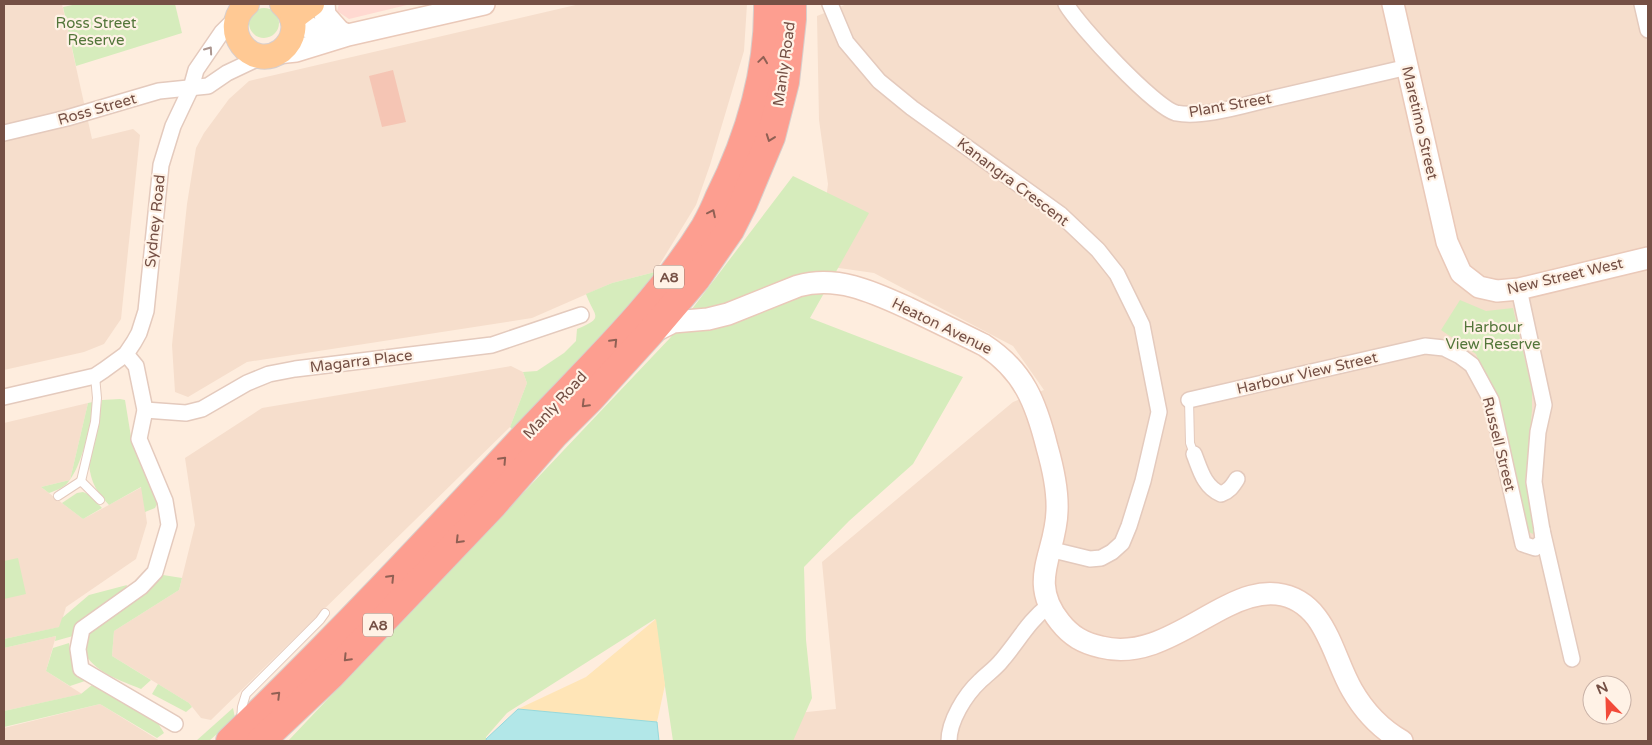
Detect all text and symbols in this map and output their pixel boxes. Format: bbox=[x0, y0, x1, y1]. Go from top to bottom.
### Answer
park label: Ross Street Reserve bbox=[56, 14, 137, 49]
street label: Manly Road bbox=[769, 20, 799, 108]
one-way arrow bbox=[203, 46, 212, 56]
one-way arrow bbox=[757, 55, 768, 63]
street label: Maretimo Street bbox=[1398, 64, 1442, 182]
street label: Ross Street bbox=[56, 89, 139, 129]
street label: Plant Street bbox=[1187, 89, 1273, 121]
one-way arrow bbox=[766, 133, 776, 141]
street label: Kanangra Crescent bbox=[954, 134, 1073, 230]
street label: Sydney Road bbox=[141, 174, 169, 268]
one-way arrow bbox=[706, 209, 716, 218]
street label: New Street West bbox=[1505, 254, 1625, 298]
road number: A8 bbox=[654, 266, 684, 288]
street label: Heaton Avenue bbox=[889, 294, 995, 358]
park label: Harbour View Reserve bbox=[1445, 318, 1541, 353]
one-way arrow bbox=[608, 339, 617, 348]
street label: Magarra Place bbox=[309, 346, 413, 376]
street label: Harbour View Street bbox=[1235, 348, 1379, 398]
street label: Manly Road bbox=[519, 368, 591, 442]
street label: Russell Street bbox=[1479, 395, 1520, 493]
one-way arrow bbox=[582, 398, 591, 407]
one-way arrow bbox=[497, 457, 506, 466]
one-way arrow bbox=[456, 535, 465, 544]
one-way arrow bbox=[385, 575, 394, 584]
road number: A8 bbox=[363, 614, 393, 636]
one-way arrow bbox=[344, 652, 353, 661]
north arrow bbox=[1582, 675, 1632, 725]
text: N bbox=[1594, 678, 1611, 699]
one-way arrow bbox=[272, 691, 281, 700]

